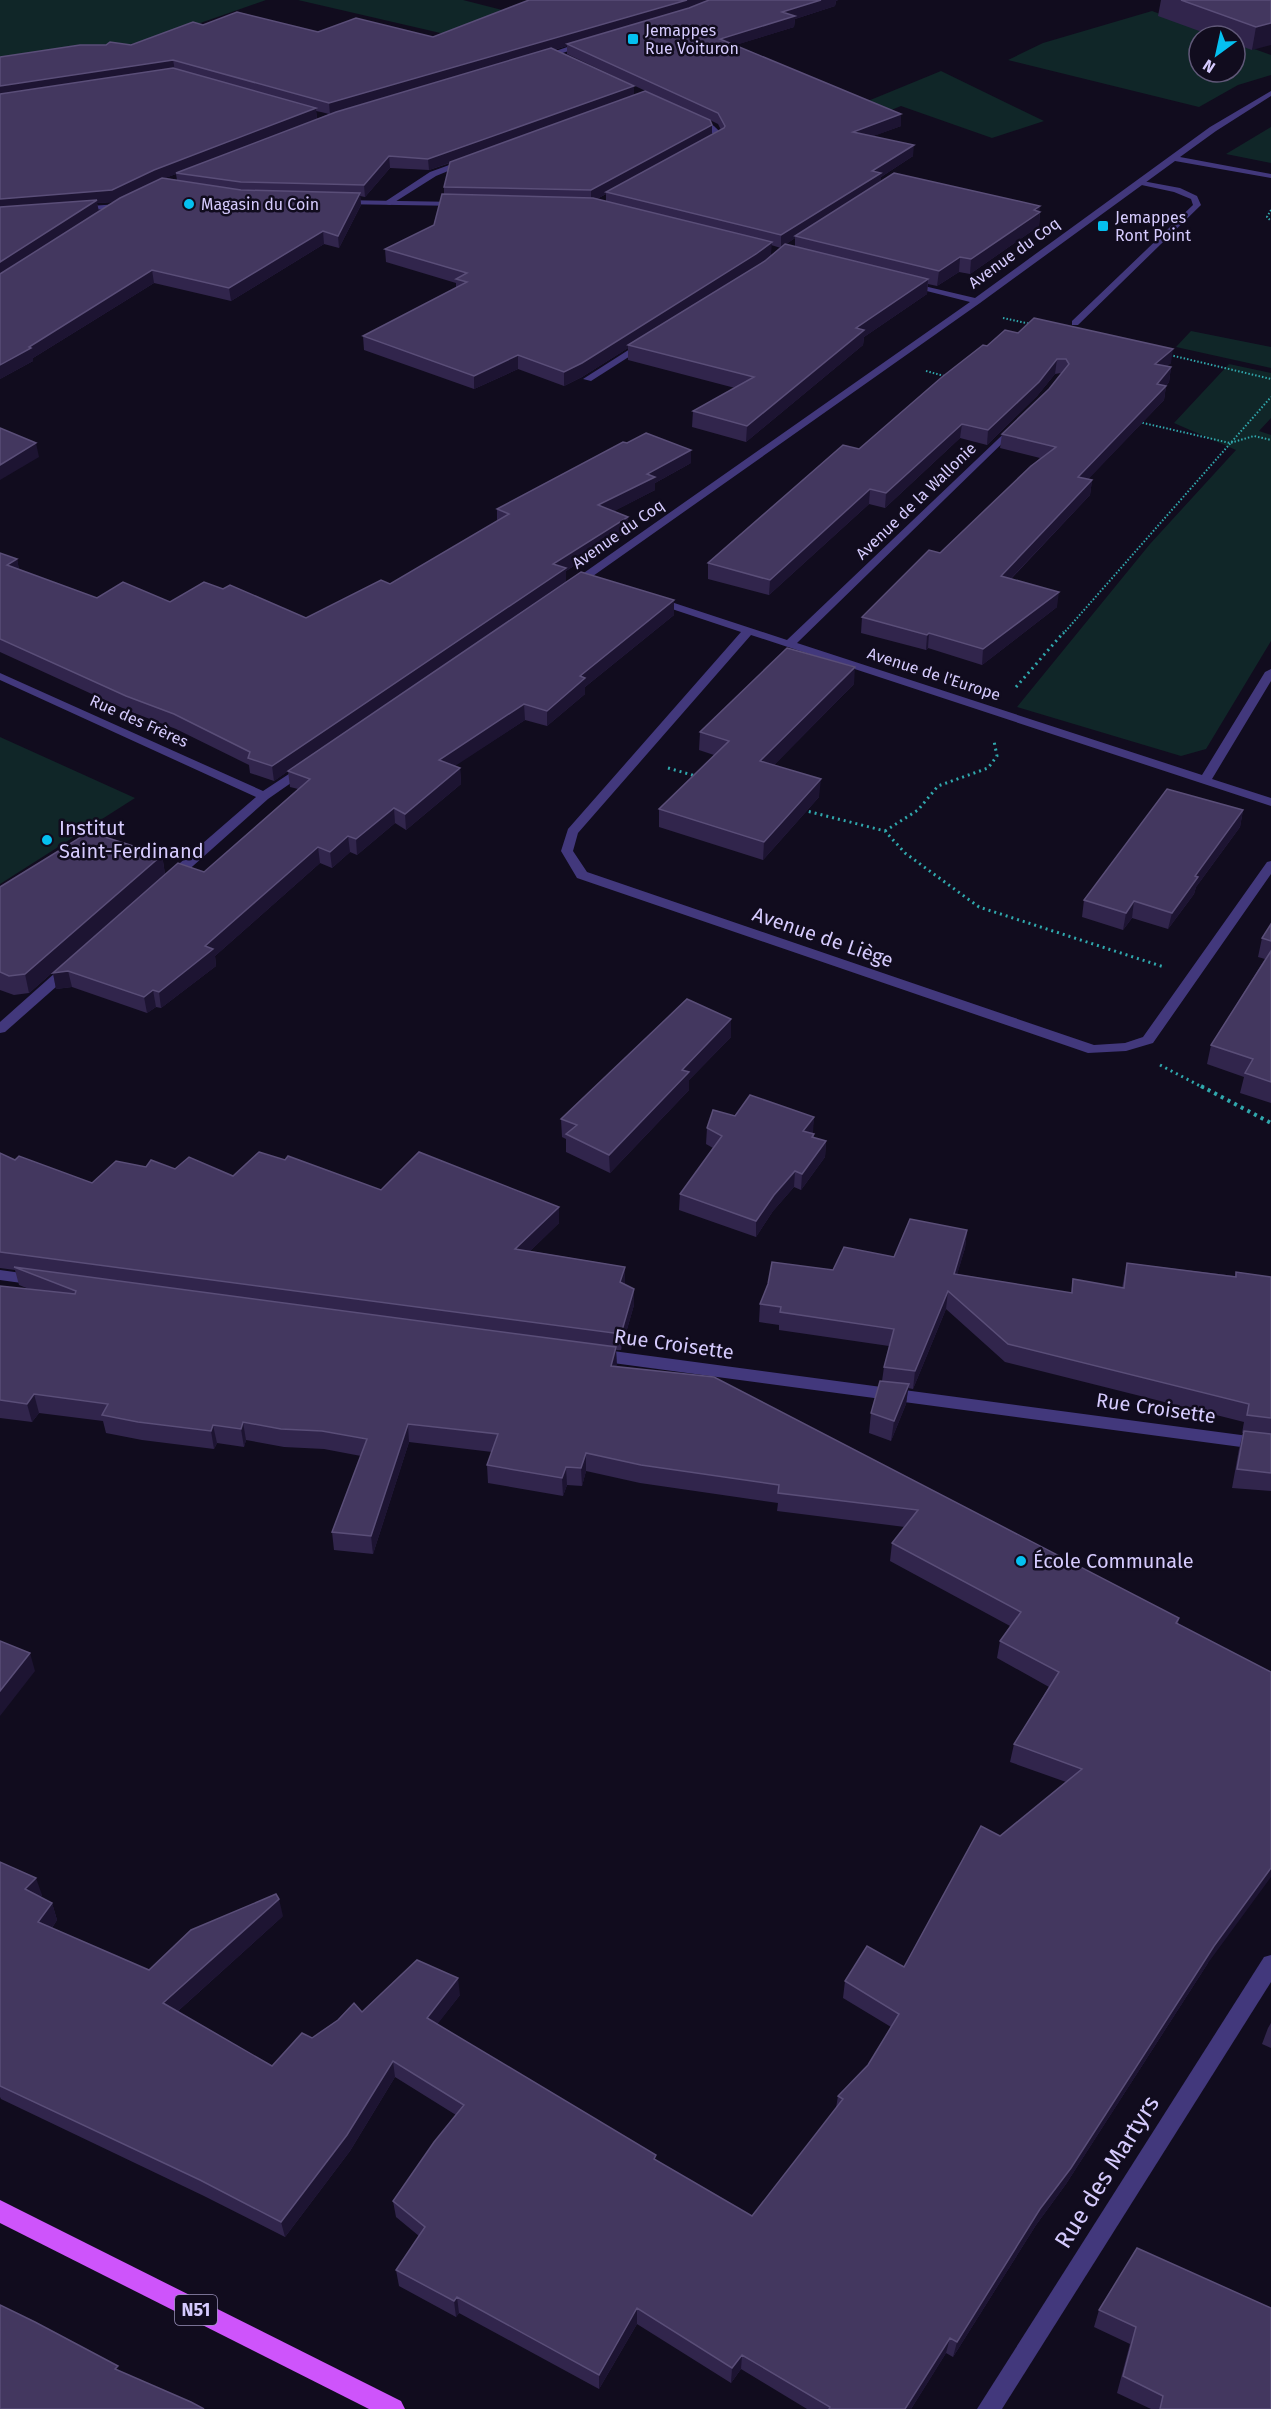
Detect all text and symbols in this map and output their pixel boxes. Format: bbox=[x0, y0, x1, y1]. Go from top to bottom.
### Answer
place label: Jemappes Rue Voituron bbox=[645, 21, 739, 58]
north arrow bbox=[1187, 24, 1247, 84]
marker: Jemappes Rue Voituron bbox=[626, 32, 640, 46]
text: N bbox=[1199, 55, 1219, 77]
place label: Magasin du Coin bbox=[201, 195, 319, 214]
marker: Magasin du Coin bbox=[182, 197, 196, 211]
place label: Jemappes Ront Point bbox=[1115, 208, 1191, 245]
street label: Avenue du Coq bbox=[965, 214, 1063, 292]
marker: Jemappes Ront Point bbox=[1096, 219, 1110, 233]
street label: Avenue de la Wallonie bbox=[852, 439, 980, 563]
street label: Avenue du Coq bbox=[568, 495, 668, 573]
street label: Avenue de l'Europe bbox=[865, 644, 1003, 704]
street label: Rue des Frères bbox=[87, 691, 191, 751]
place label: Institut Saint-Ferdinand bbox=[59, 816, 204, 863]
marker: Institut Saint-Ferdinand bbox=[40, 833, 54, 847]
street label: Avenue de Liège bbox=[749, 902, 897, 972]
street label: Rue Croisette bbox=[613, 1324, 735, 1364]
street label: Rue Croisette bbox=[1095, 1388, 1217, 1428]
place label: École Communale bbox=[1033, 1549, 1194, 1573]
marker: École Communale bbox=[1014, 1554, 1028, 1568]
street label: Rue des Martyrs bbox=[1049, 2091, 1165, 2253]
road number: N51 bbox=[175, 2295, 217, 2325]

